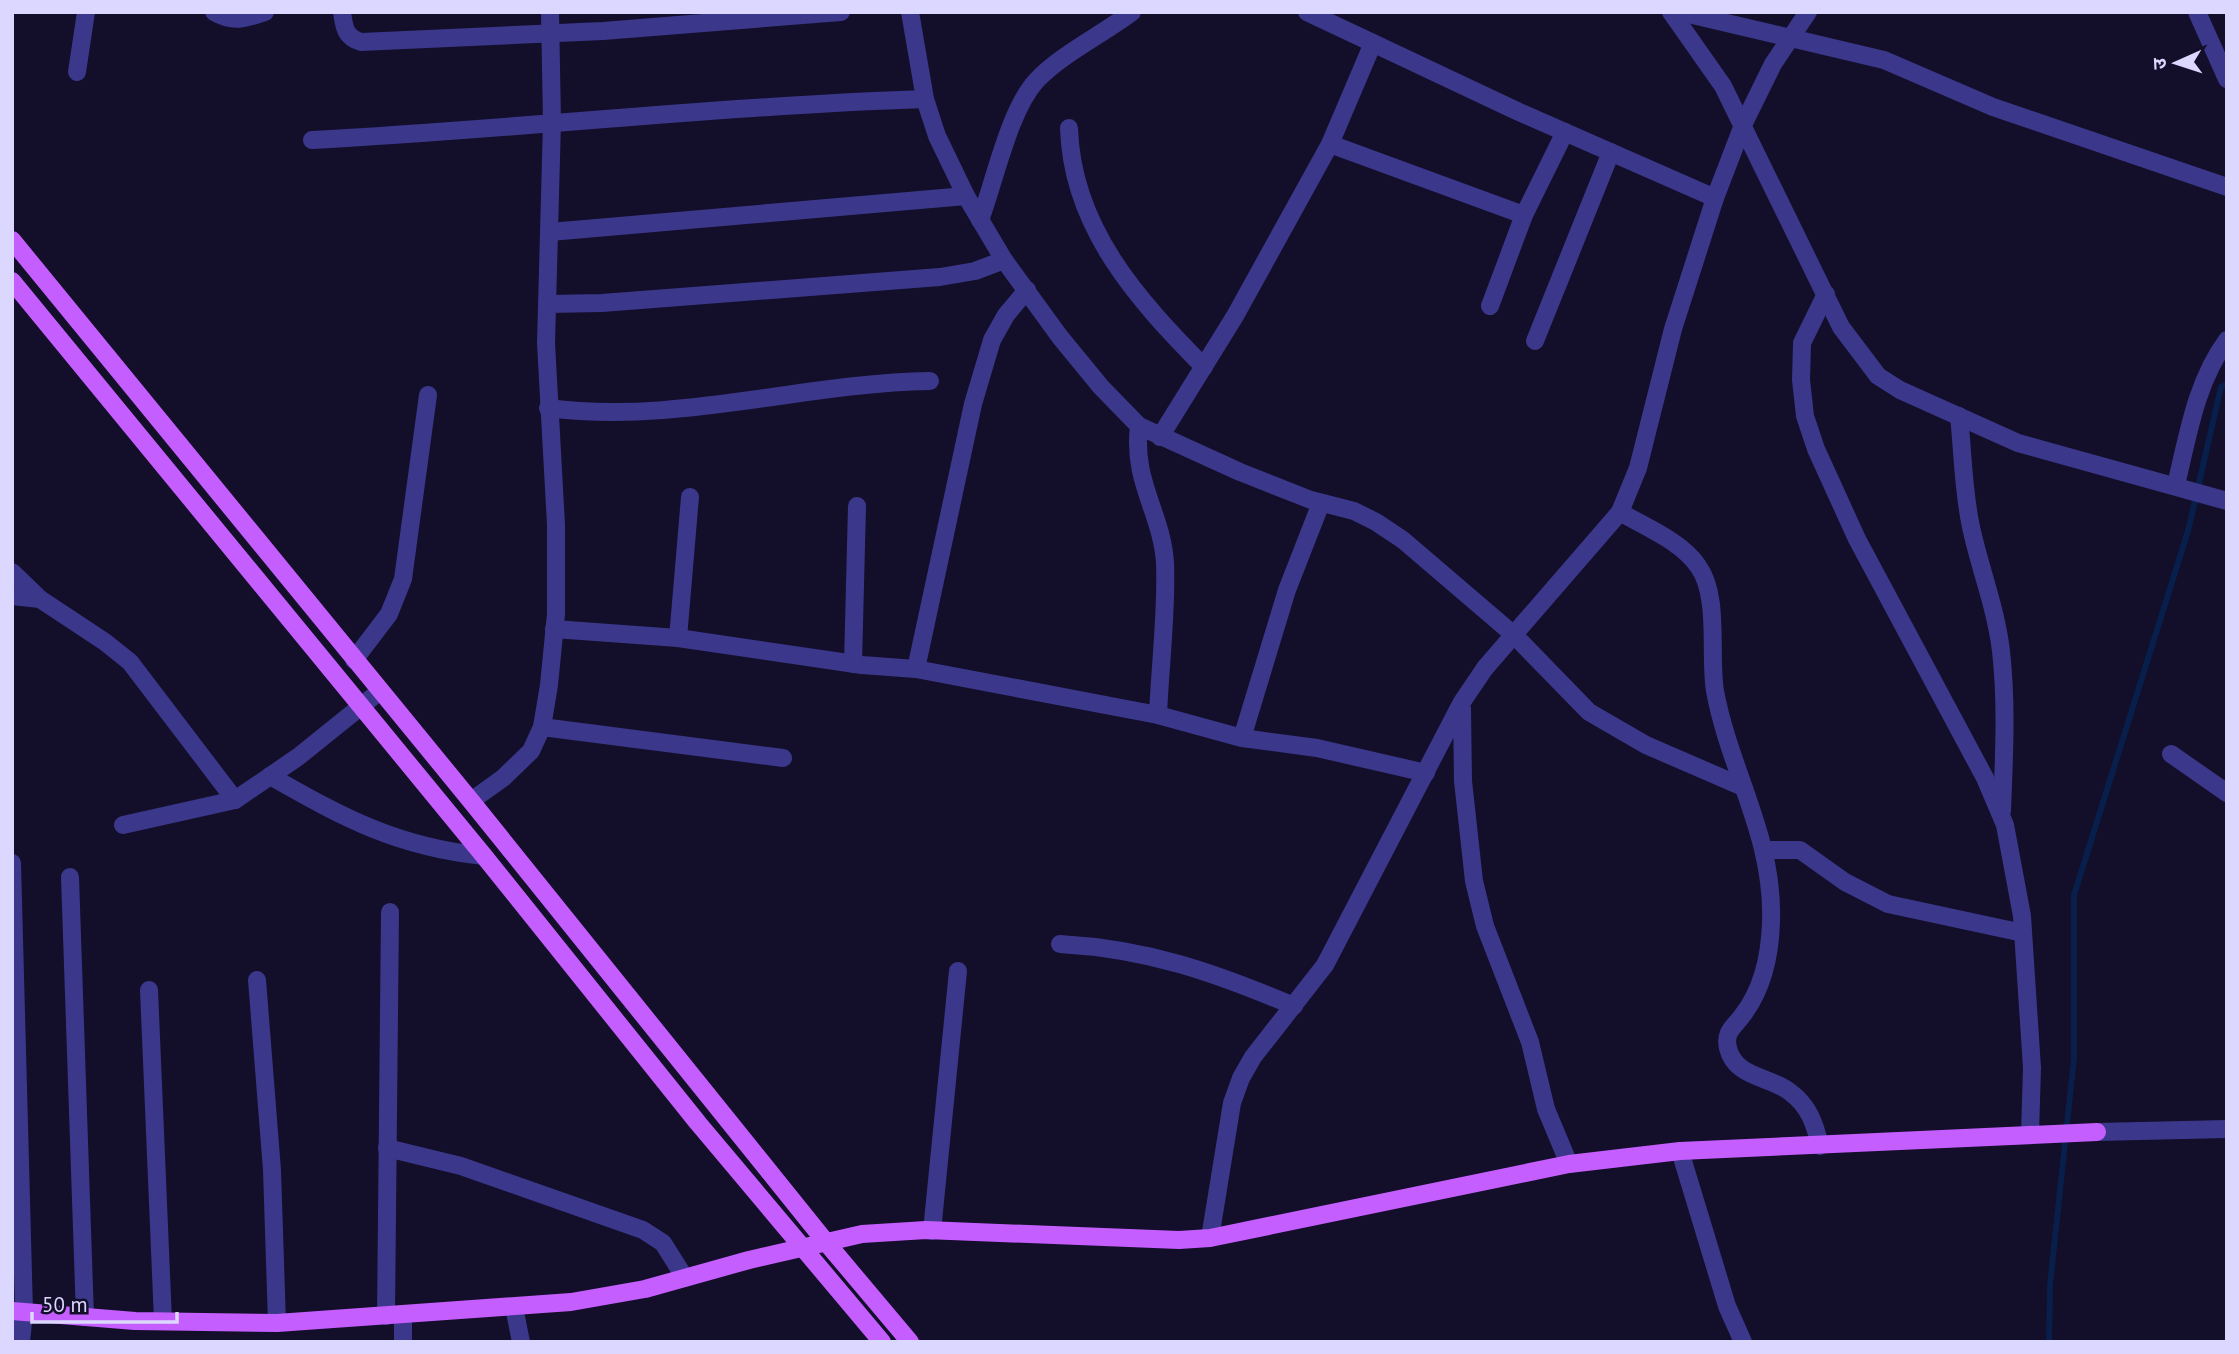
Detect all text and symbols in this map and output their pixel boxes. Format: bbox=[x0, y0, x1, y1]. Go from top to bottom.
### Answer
north arrow bbox=[2141, 28, 2211, 98]
text: उ bbox=[2147, 57, 2171, 70]
scale bar bbox=[32, 1280, 177, 1324]
text: 50 m bbox=[42, 1291, 88, 1318]

